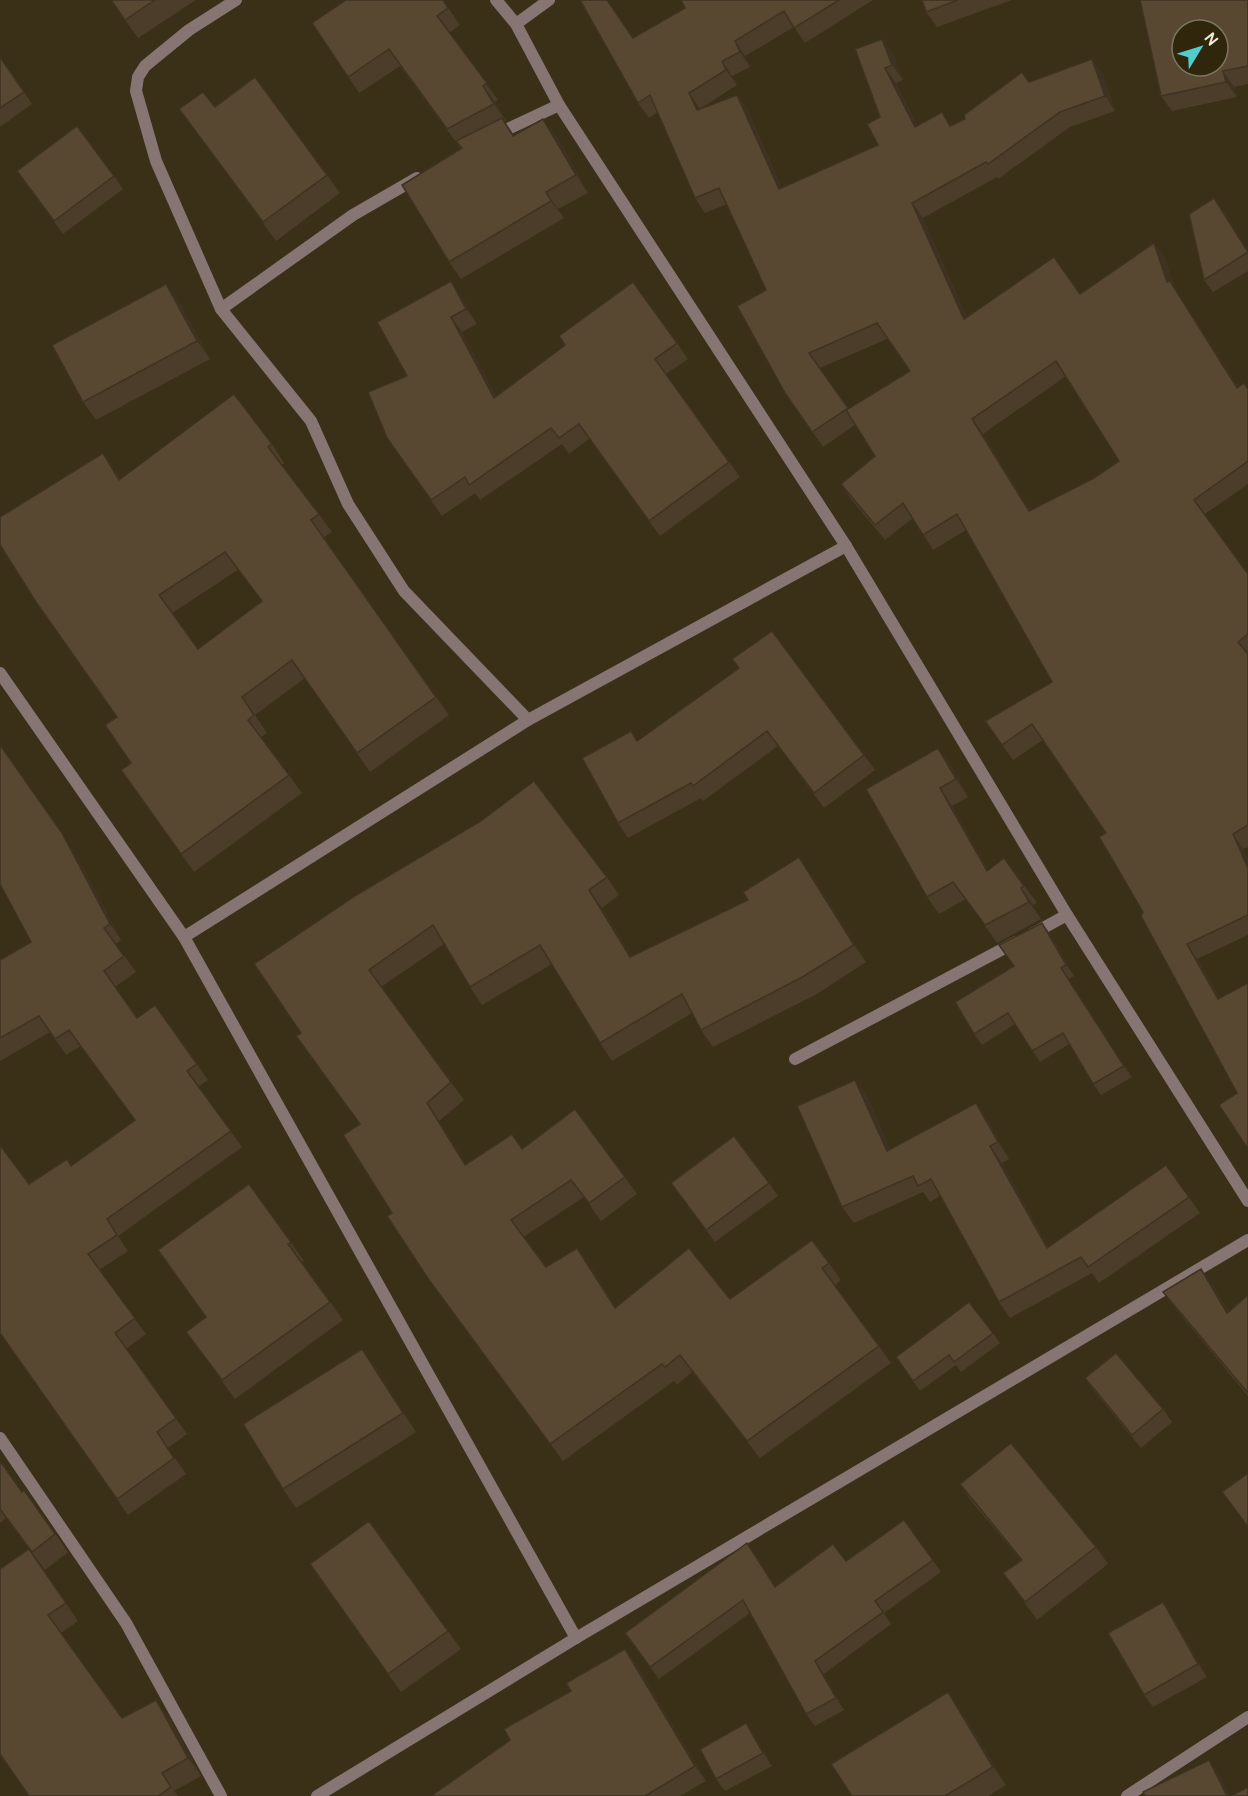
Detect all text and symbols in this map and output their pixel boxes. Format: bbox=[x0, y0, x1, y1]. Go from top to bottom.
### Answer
north arrow bbox=[1170, 18, 1230, 78]
text: N bbox=[1200, 29, 1222, 49]

